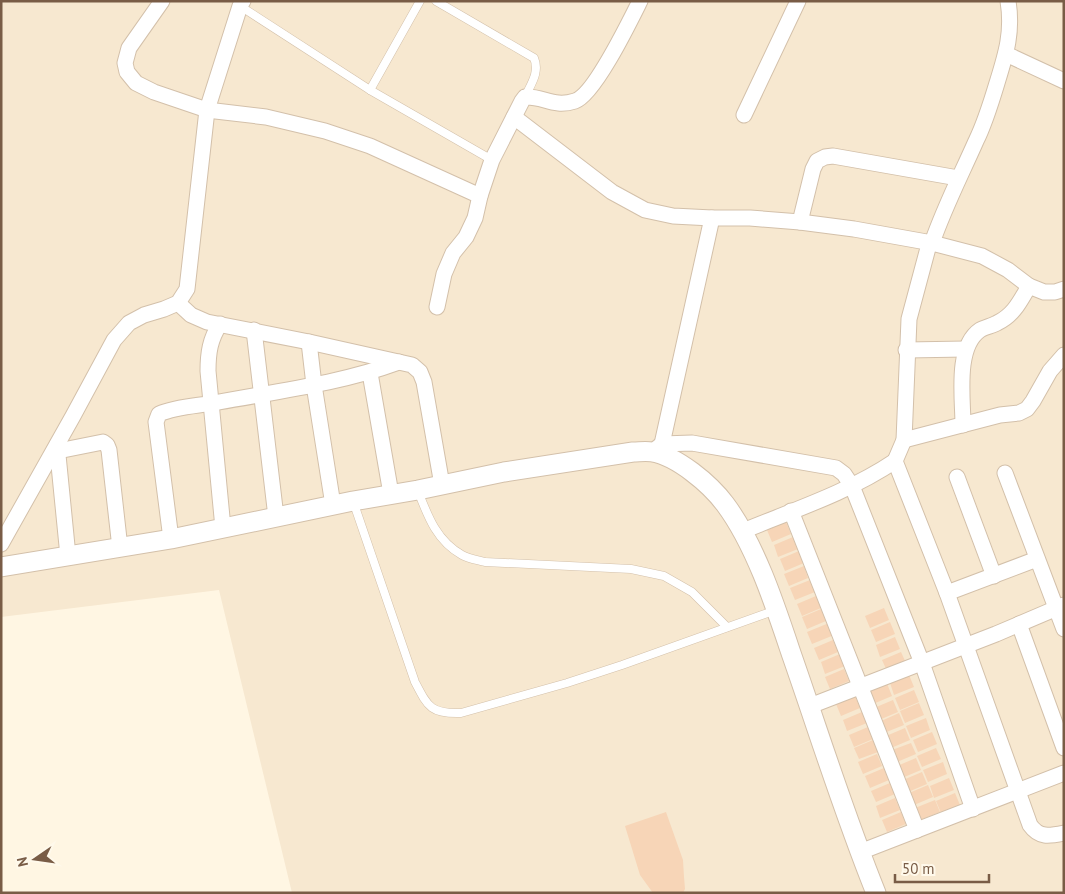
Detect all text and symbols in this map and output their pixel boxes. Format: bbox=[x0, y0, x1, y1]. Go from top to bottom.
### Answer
north arrow bbox=[10, 834, 60, 884]
scale bar bbox=[895, 852, 989, 884]
text: N bbox=[13, 855, 32, 868]
text: 50 m bbox=[902, 859, 935, 878]

